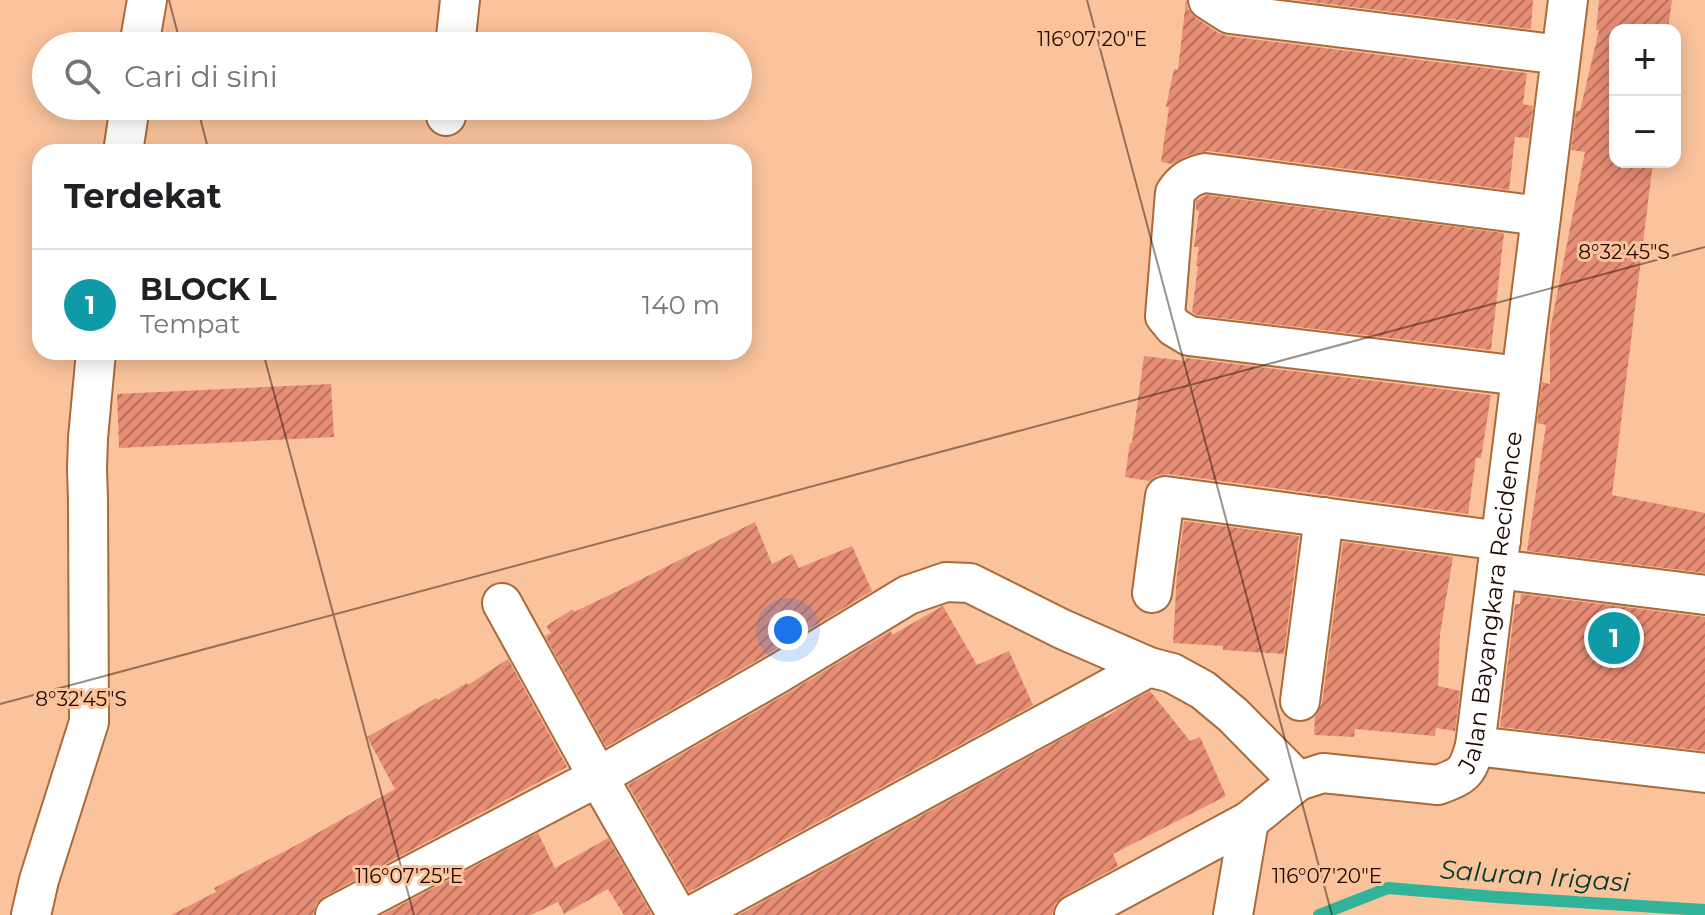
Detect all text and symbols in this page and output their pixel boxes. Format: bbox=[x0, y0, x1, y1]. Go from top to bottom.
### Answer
map controls bbox=[1609, 24, 1681, 168]
button: + bbox=[1609, 24, 1681, 96]
text: 116°07'20"E bbox=[1037, 27, 1147, 51]
search box bbox=[32, 32, 752, 120]
icon: search bbox=[60, 54, 104, 98]
text: Cari di sini bbox=[124, 58, 278, 95]
button: − bbox=[1609, 96, 1681, 168]
text: Terdekat bbox=[64, 175, 222, 217]
text: 8°32'45"S bbox=[1578, 240, 1670, 264]
text: BLOCK L bbox=[140, 271, 277, 308]
text: 1 bbox=[85, 289, 95, 321]
text: 140 m bbox=[642, 289, 720, 321]
text: Tempat bbox=[140, 308, 240, 340]
street label: Jalan Bayangkara Recidence bbox=[1451, 430, 1528, 779]
pin: 1 bbox=[1588, 608, 1640, 668]
your location bbox=[768, 610, 808, 650]
text: 8°32'45"S bbox=[35, 687, 127, 711]
water label: Saluran Irigasi bbox=[1439, 853, 1632, 899]
text: 116°07'25"E bbox=[355, 864, 463, 888]
text: 116°07'20"E bbox=[1272, 864, 1382, 888]

